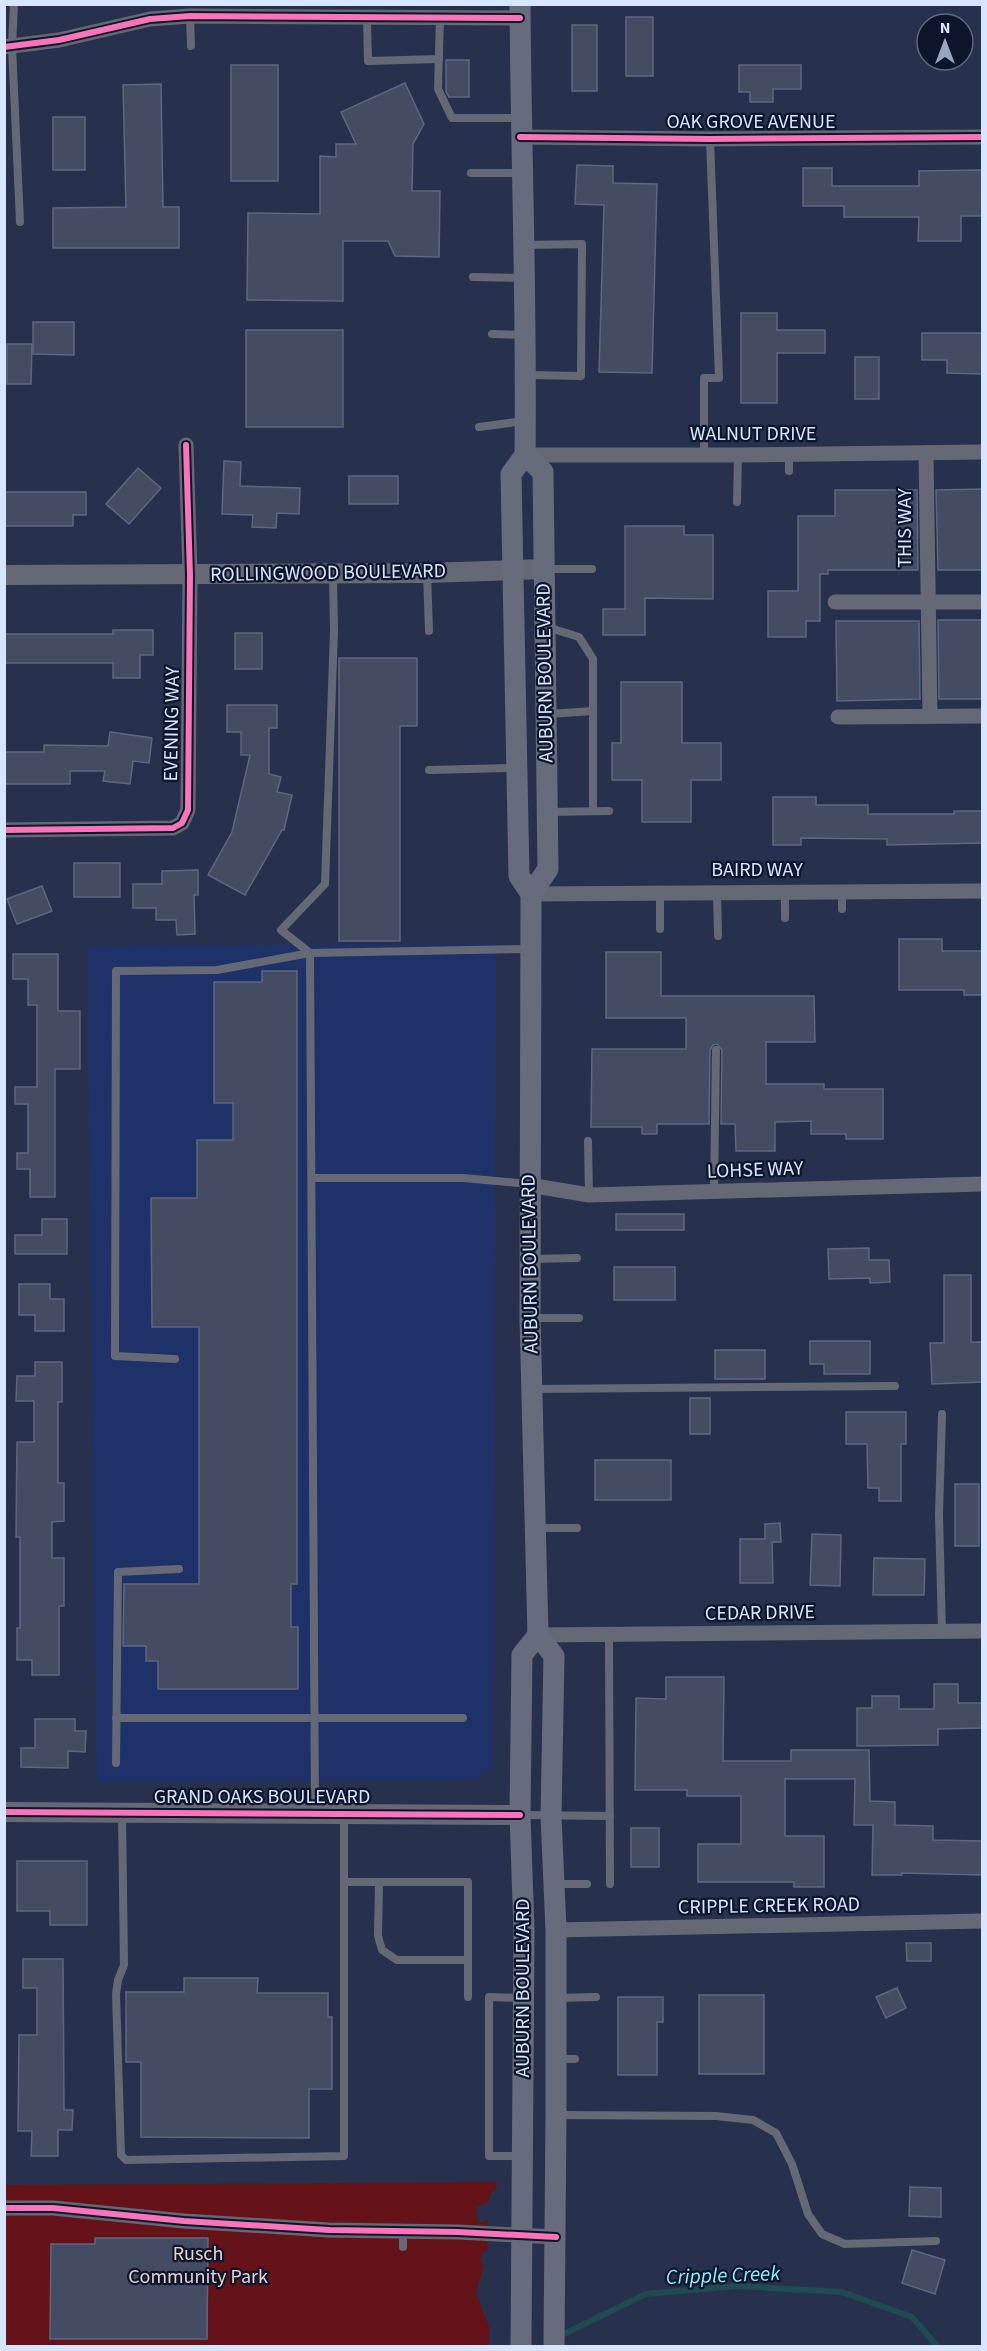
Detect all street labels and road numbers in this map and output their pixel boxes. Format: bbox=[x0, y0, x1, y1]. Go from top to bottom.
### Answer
street label: OAK GROVE AVENUE bbox=[667, 108, 835, 136]
street label: WALNUT DRIVE bbox=[690, 420, 816, 448]
street label: THIS WAY bbox=[891, 488, 919, 568]
street label: ROLLINGWOOD BOULEVARD bbox=[210, 557, 446, 589]
street label: AUBURN BOULEVARD bbox=[529, 583, 561, 763]
street label: EVENING WAY bbox=[157, 666, 187, 782]
street label: BAIRD WAY bbox=[711, 856, 803, 884]
street label: LOHSE WAY bbox=[706, 1154, 804, 1186]
street label: AUBURN BOULEVARD bbox=[514, 1174, 546, 1354]
street label: CEDAR DRIVE bbox=[705, 1598, 815, 1628]
street label: GRAND OAKS BOULEVARD bbox=[154, 1783, 370, 1811]
street label: CRIPPLE CREEK ROAD bbox=[678, 1890, 860, 1922]
street label: AUBURN BOULEVARD bbox=[509, 1898, 537, 2078]

